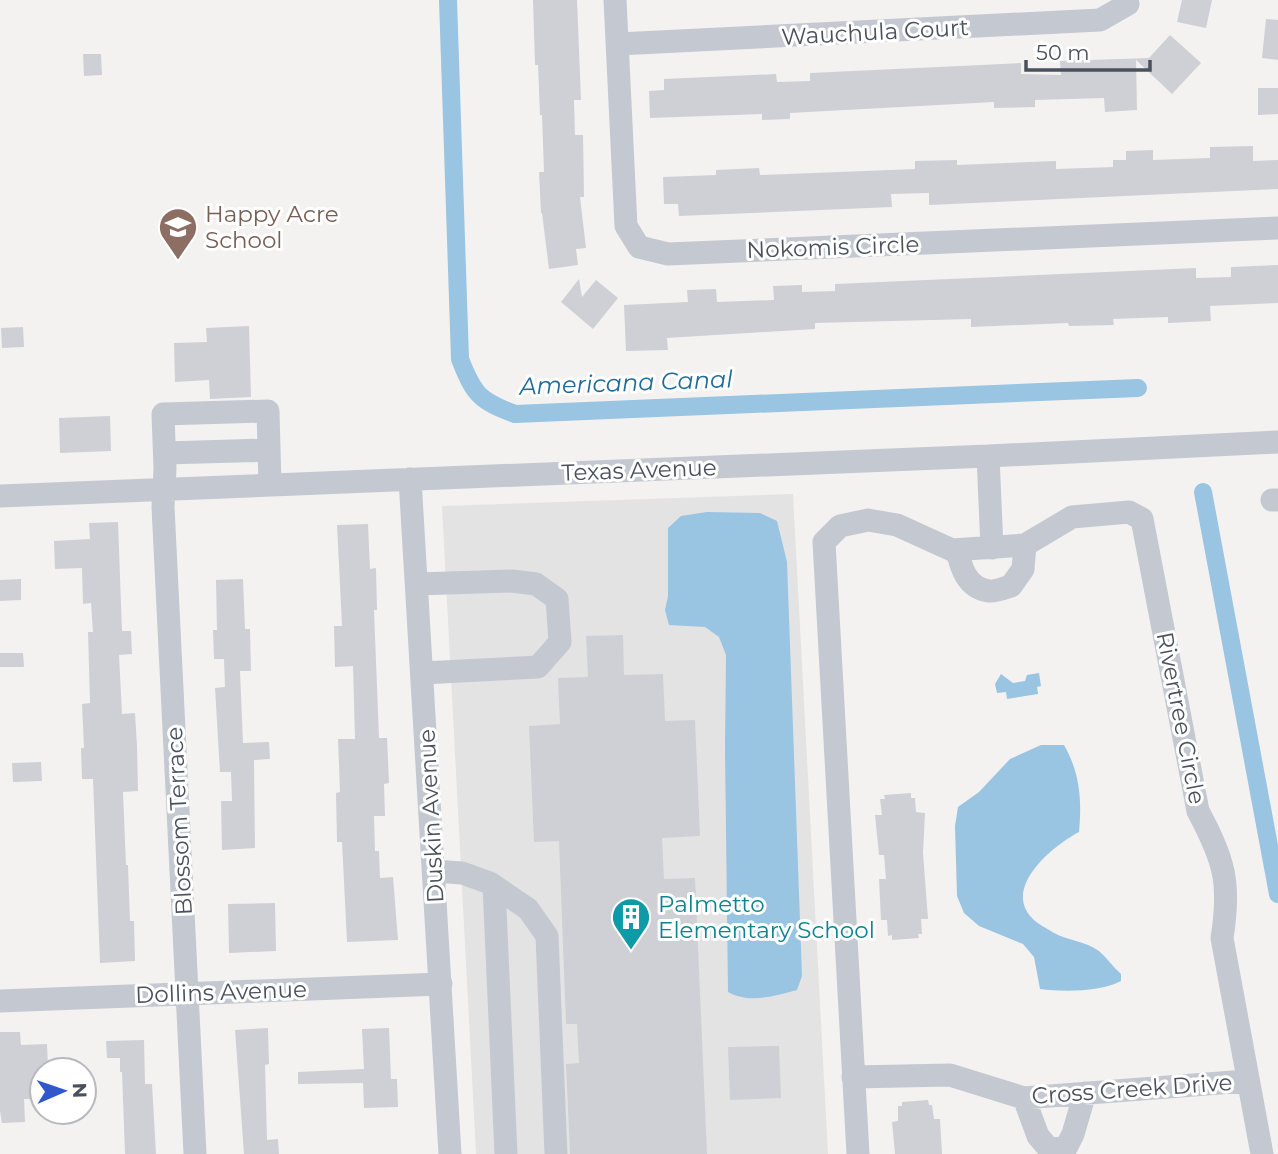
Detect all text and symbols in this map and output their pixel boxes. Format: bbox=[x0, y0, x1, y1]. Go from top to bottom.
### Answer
street label: Wauchula Court bbox=[781, 13, 969, 51]
scale bar bbox=[1026, 28, 1150, 72]
text: 50 m bbox=[1036, 40, 1090, 65]
place label: Happy Acre School bbox=[205, 200, 339, 254]
school or university icon: Happy Acre School bbox=[157, 206, 199, 261]
street label: Nokomis Circle bbox=[746, 230, 920, 264]
water label: Americana Canal bbox=[517, 364, 734, 401]
street label: Texas Avenue bbox=[561, 453, 717, 487]
street label: Rivertree Circle bbox=[1151, 630, 1211, 806]
street label: Blossom Terrace bbox=[160, 726, 198, 916]
street label: Duskin Avenue bbox=[412, 728, 450, 904]
place label: Palmetto Elementary School bbox=[658, 890, 875, 944]
building icon: Palmetto Elementary School bbox=[610, 896, 652, 951]
street label: Dollins Avenue bbox=[135, 975, 307, 1009]
north arrow bbox=[28, 1056, 98, 1126]
street label: Cross Creek Drive bbox=[1031, 1068, 1233, 1110]
text: N bbox=[68, 1082, 91, 1099]

